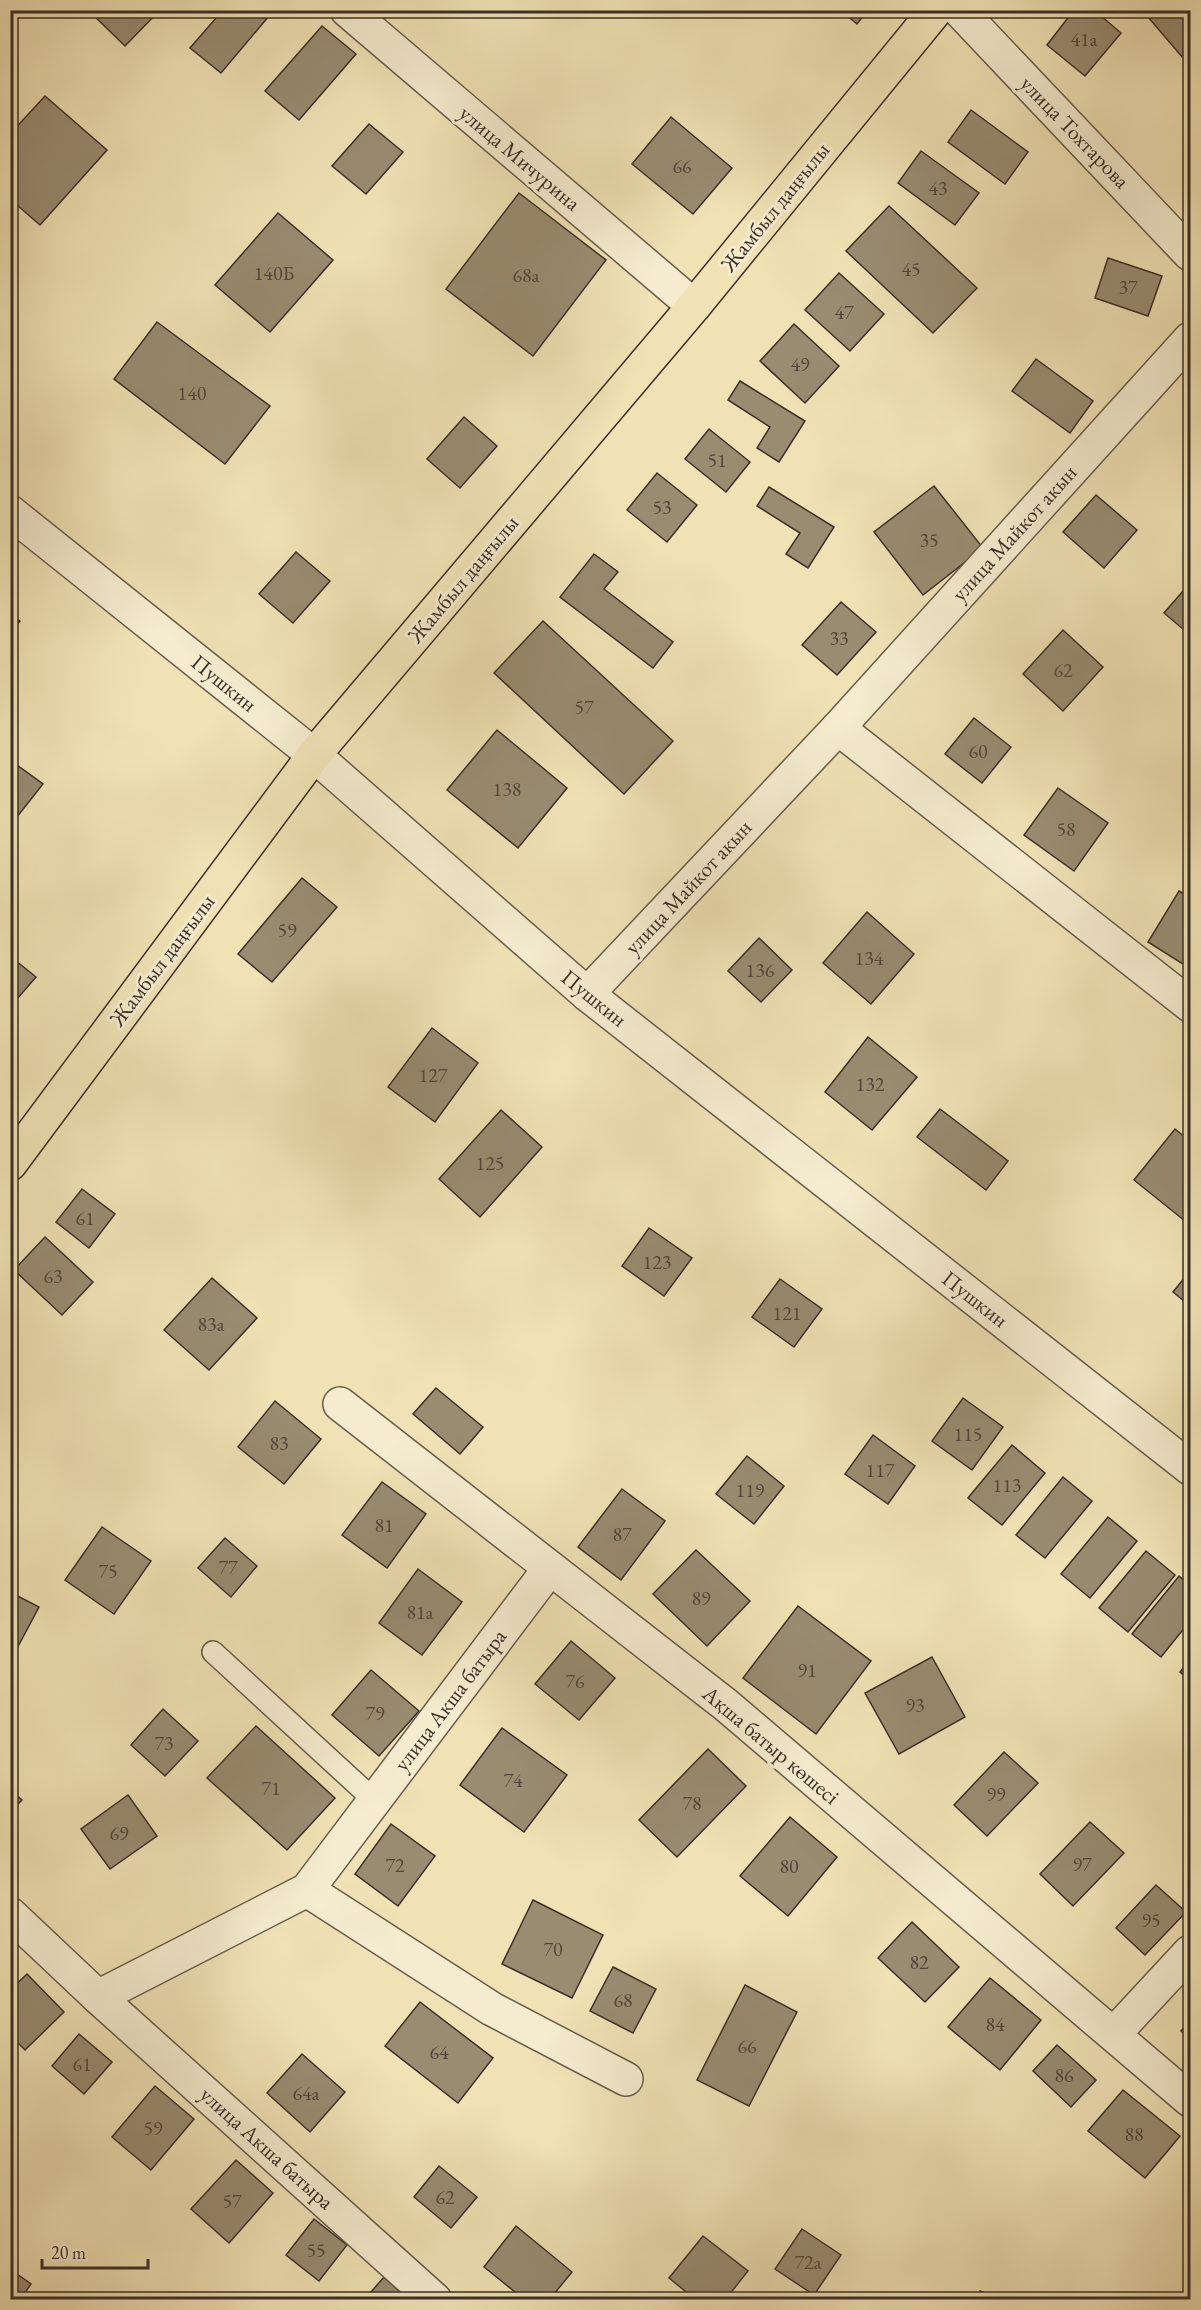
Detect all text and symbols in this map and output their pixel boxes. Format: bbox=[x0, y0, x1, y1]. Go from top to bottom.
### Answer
house number: 41а bbox=[1070, 26, 1098, 52]
street label: улица Тохтарова bbox=[1014, 69, 1136, 195]
street label: улица Мичурина bbox=[453, 99, 587, 217]
street label: Жамбыл даңғылы bbox=[713, 136, 836, 278]
house number: 66 bbox=[672, 153, 692, 179]
house number: 43 bbox=[928, 175, 948, 201]
house number: 45 bbox=[901, 256, 921, 282]
house number: 140Б bbox=[254, 260, 295, 286]
house number: 68а bbox=[512, 262, 540, 288]
house number: 37 bbox=[1118, 274, 1138, 300]
house number: 47 bbox=[834, 299, 854, 325]
house number: 49 bbox=[790, 351, 810, 377]
house number: 140 bbox=[178, 380, 207, 406]
house number: 51 bbox=[707, 447, 727, 473]
street label: улица Майкот акын bbox=[945, 459, 1083, 607]
house number: 53 bbox=[652, 494, 672, 520]
street label: Жамбыл даңғылы bbox=[400, 509, 525, 650]
house number: 35 bbox=[919, 527, 939, 553]
house number: 33 bbox=[829, 625, 849, 651]
street label: Пушкин bbox=[185, 648, 263, 718]
house number: 62 bbox=[1053, 657, 1073, 683]
house number: 57 bbox=[574, 694, 594, 720]
house number: 60 bbox=[968, 738, 988, 764]
house number: 138 bbox=[493, 776, 521, 802]
street label: улица Майкот акын bbox=[618, 813, 758, 961]
house number: 58 bbox=[1056, 816, 1076, 842]
street label: Жамбыл даңғылы bbox=[102, 888, 221, 1033]
house number: 59 bbox=[277, 917, 297, 943]
house number: 134 bbox=[855, 945, 884, 971]
house number: 136 bbox=[746, 957, 775, 983]
street label: Пушкин bbox=[555, 963, 633, 1033]
house number: 127 bbox=[419, 1062, 448, 1088]
house number: 132 bbox=[856, 1071, 885, 1097]
house number: 125 bbox=[476, 1150, 504, 1176]
house number: 61 bbox=[75, 1205, 95, 1231]
house number: 123 bbox=[643, 1249, 671, 1275]
house number: 63 bbox=[43, 1263, 63, 1289]
street label: Пушкин bbox=[936, 1264, 1014, 1334]
house number: 121 bbox=[773, 1300, 801, 1326]
house number: 83а bbox=[197, 1311, 225, 1337]
house number: 115 bbox=[954, 1421, 982, 1447]
house number: 83 bbox=[269, 1430, 289, 1456]
house number: 117 bbox=[866, 1457, 895, 1483]
house number: 113 bbox=[993, 1472, 1021, 1498]
house number: 119 bbox=[736, 1477, 765, 1503]
house number: 81 bbox=[374, 1512, 394, 1538]
house number: 87 bbox=[612, 1521, 632, 1547]
house number: 77 bbox=[218, 1554, 238, 1580]
house number: 75 bbox=[98, 1558, 118, 1584]
house number: 89 bbox=[691, 1585, 711, 1611]
house number: 81а bbox=[406, 1599, 434, 1625]
street label: улица Акша батыра bbox=[387, 1623, 513, 1777]
house number: 91 bbox=[797, 1657, 817, 1683]
house number: 76 bbox=[565, 1668, 585, 1694]
street label: Ақша батыр көшесі bbox=[696, 1679, 845, 1811]
house number: 93 bbox=[905, 1692, 925, 1718]
house number: 79 bbox=[365, 1700, 385, 1726]
house number: 73 bbox=[154, 1730, 174, 1756]
house number: 74 bbox=[503, 1767, 523, 1793]
house number: 71 bbox=[261, 1775, 281, 1801]
house number: 99 bbox=[986, 1781, 1006, 1807]
house number: 78 bbox=[682, 1790, 702, 1816]
house number: 69 bbox=[109, 1820, 129, 1846]
house number: 97 bbox=[1072, 1851, 1092, 1877]
house number: 72 bbox=[385, 1852, 405, 1878]
house number: 80 bbox=[779, 1853, 799, 1879]
house number: 95 bbox=[1141, 1907, 1161, 1933]
house number: 70 bbox=[543, 1936, 563, 1962]
house number: 82 bbox=[909, 1949, 929, 1975]
house number: 68 bbox=[613, 1987, 633, 2013]
house number: 84 bbox=[985, 2011, 1005, 2037]
house number: 66 bbox=[737, 2033, 757, 2059]
house number: 64 bbox=[429, 2039, 449, 2065]
house number: 61 bbox=[72, 2051, 92, 2077]
house number: 86 bbox=[1054, 2062, 1074, 2088]
street label: улица Акша батыра bbox=[194, 2080, 340, 2216]
house number: 64а bbox=[292, 2080, 320, 2106]
house number: 59 bbox=[143, 2115, 163, 2141]
house number: 88 bbox=[1124, 2121, 1144, 2147]
house number: 62 bbox=[435, 2184, 455, 2210]
house number: 57 bbox=[222, 2188, 242, 2214]
scale bar bbox=[42, 2232, 148, 2270]
house number: 55 bbox=[306, 2237, 326, 2263]
text: 20 m bbox=[51, 2241, 86, 2264]
house number: 72а bbox=[794, 2249, 822, 2275]

